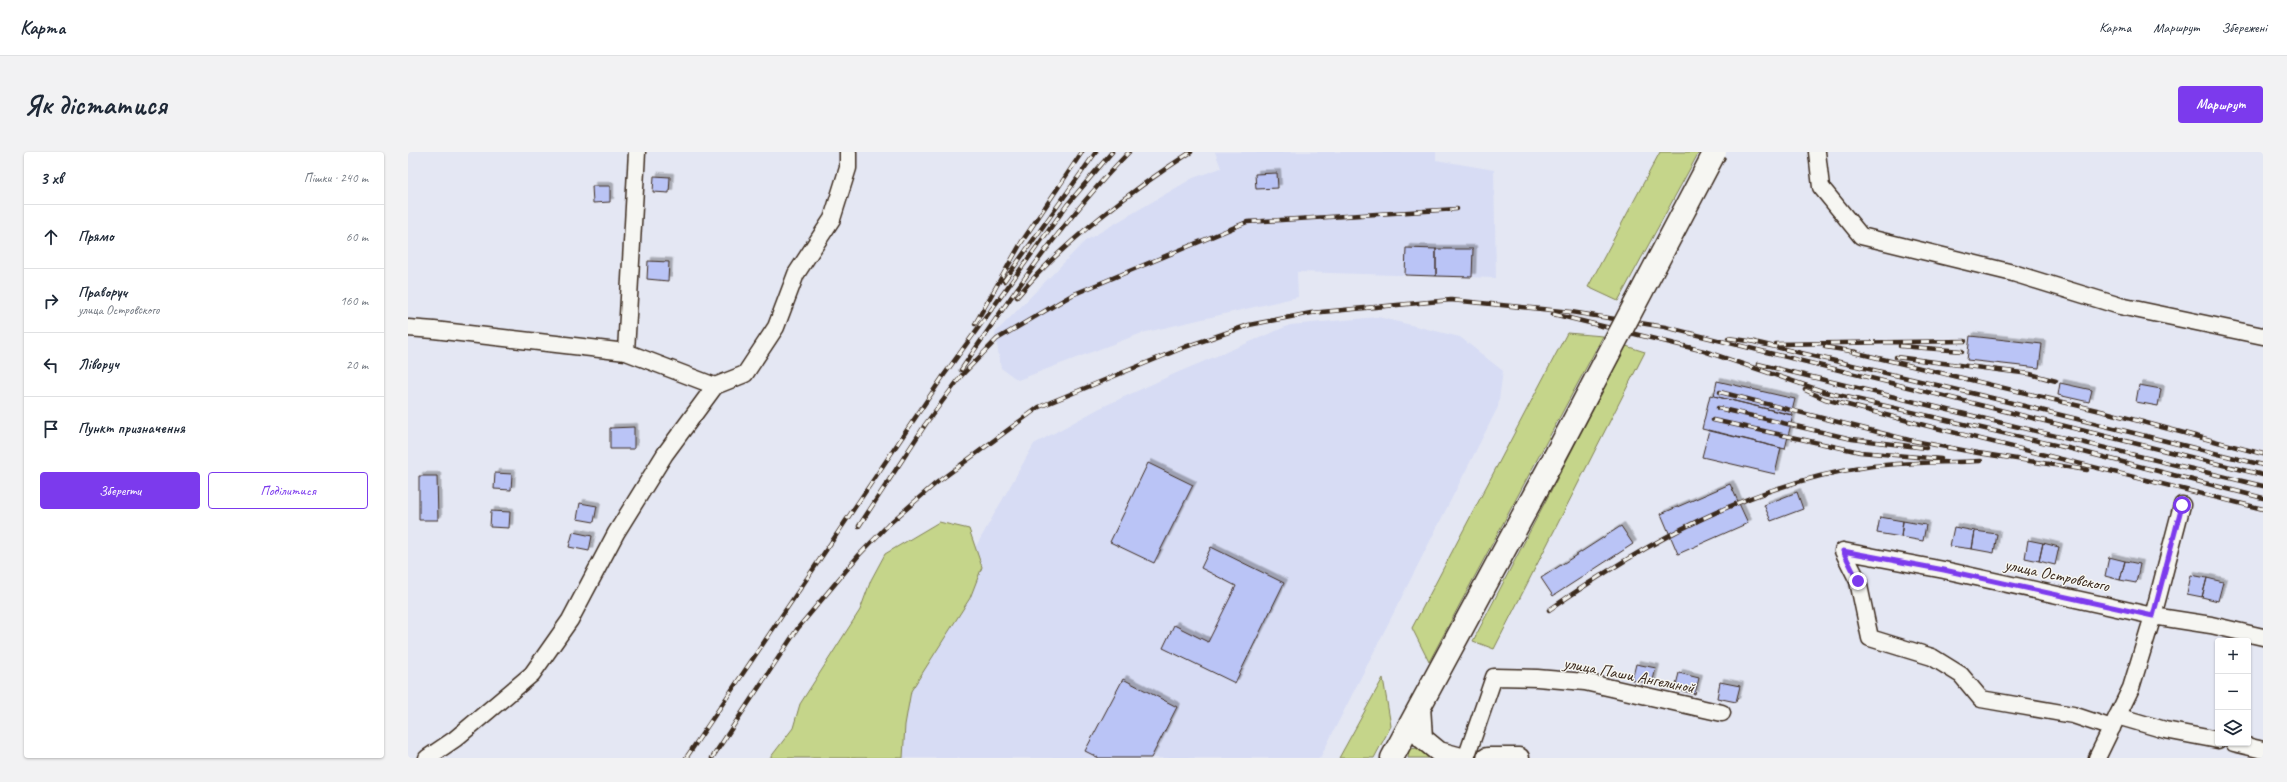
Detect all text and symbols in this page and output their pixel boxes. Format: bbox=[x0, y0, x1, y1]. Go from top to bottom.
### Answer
text: Карта bbox=[20, 16, 65, 40]
text: Карта bbox=[2099, 19, 2131, 36]
text: Маршрут bbox=[2153, 19, 2199, 36]
text: Збережені bbox=[2221, 19, 2267, 36]
button: Маршрут bbox=[2178, 86, 2263, 123]
text: Як дістатися bbox=[24, 87, 167, 122]
text: 3 хв bbox=[40, 168, 63, 189]
text: Пішки · 240 m bbox=[304, 170, 368, 186]
icon: ahead bbox=[40, 226, 62, 248]
text: Прямо bbox=[78, 227, 114, 246]
text: 60 m bbox=[346, 229, 368, 245]
text: Праворуч bbox=[78, 283, 127, 302]
icon: right bbox=[40, 290, 62, 312]
text: 160 m bbox=[340, 293, 368, 309]
text: улица Островского bbox=[78, 302, 159, 318]
icon: left bbox=[40, 354, 62, 376]
text: Ліворуч bbox=[78, 355, 119, 374]
text: 20 m bbox=[346, 357, 368, 373]
icon: arrive bbox=[40, 418, 62, 440]
text: Пункт призначення bbox=[78, 419, 185, 438]
button: Зберегти bbox=[40, 472, 200, 509]
button: Поділитися bbox=[208, 472, 368, 509]
route start bbox=[2173, 496, 2191, 514]
street label: улица Островского bbox=[2002, 553, 2112, 597]
route end bbox=[1849, 572, 1867, 590]
map controls bbox=[2215, 638, 2251, 746]
button: + bbox=[2215, 638, 2251, 674]
street label: улица Паши Ангелиной bbox=[1561, 652, 1697, 698]
button: − bbox=[2215, 674, 2251, 710]
button: layers bbox=[2215, 710, 2251, 746]

